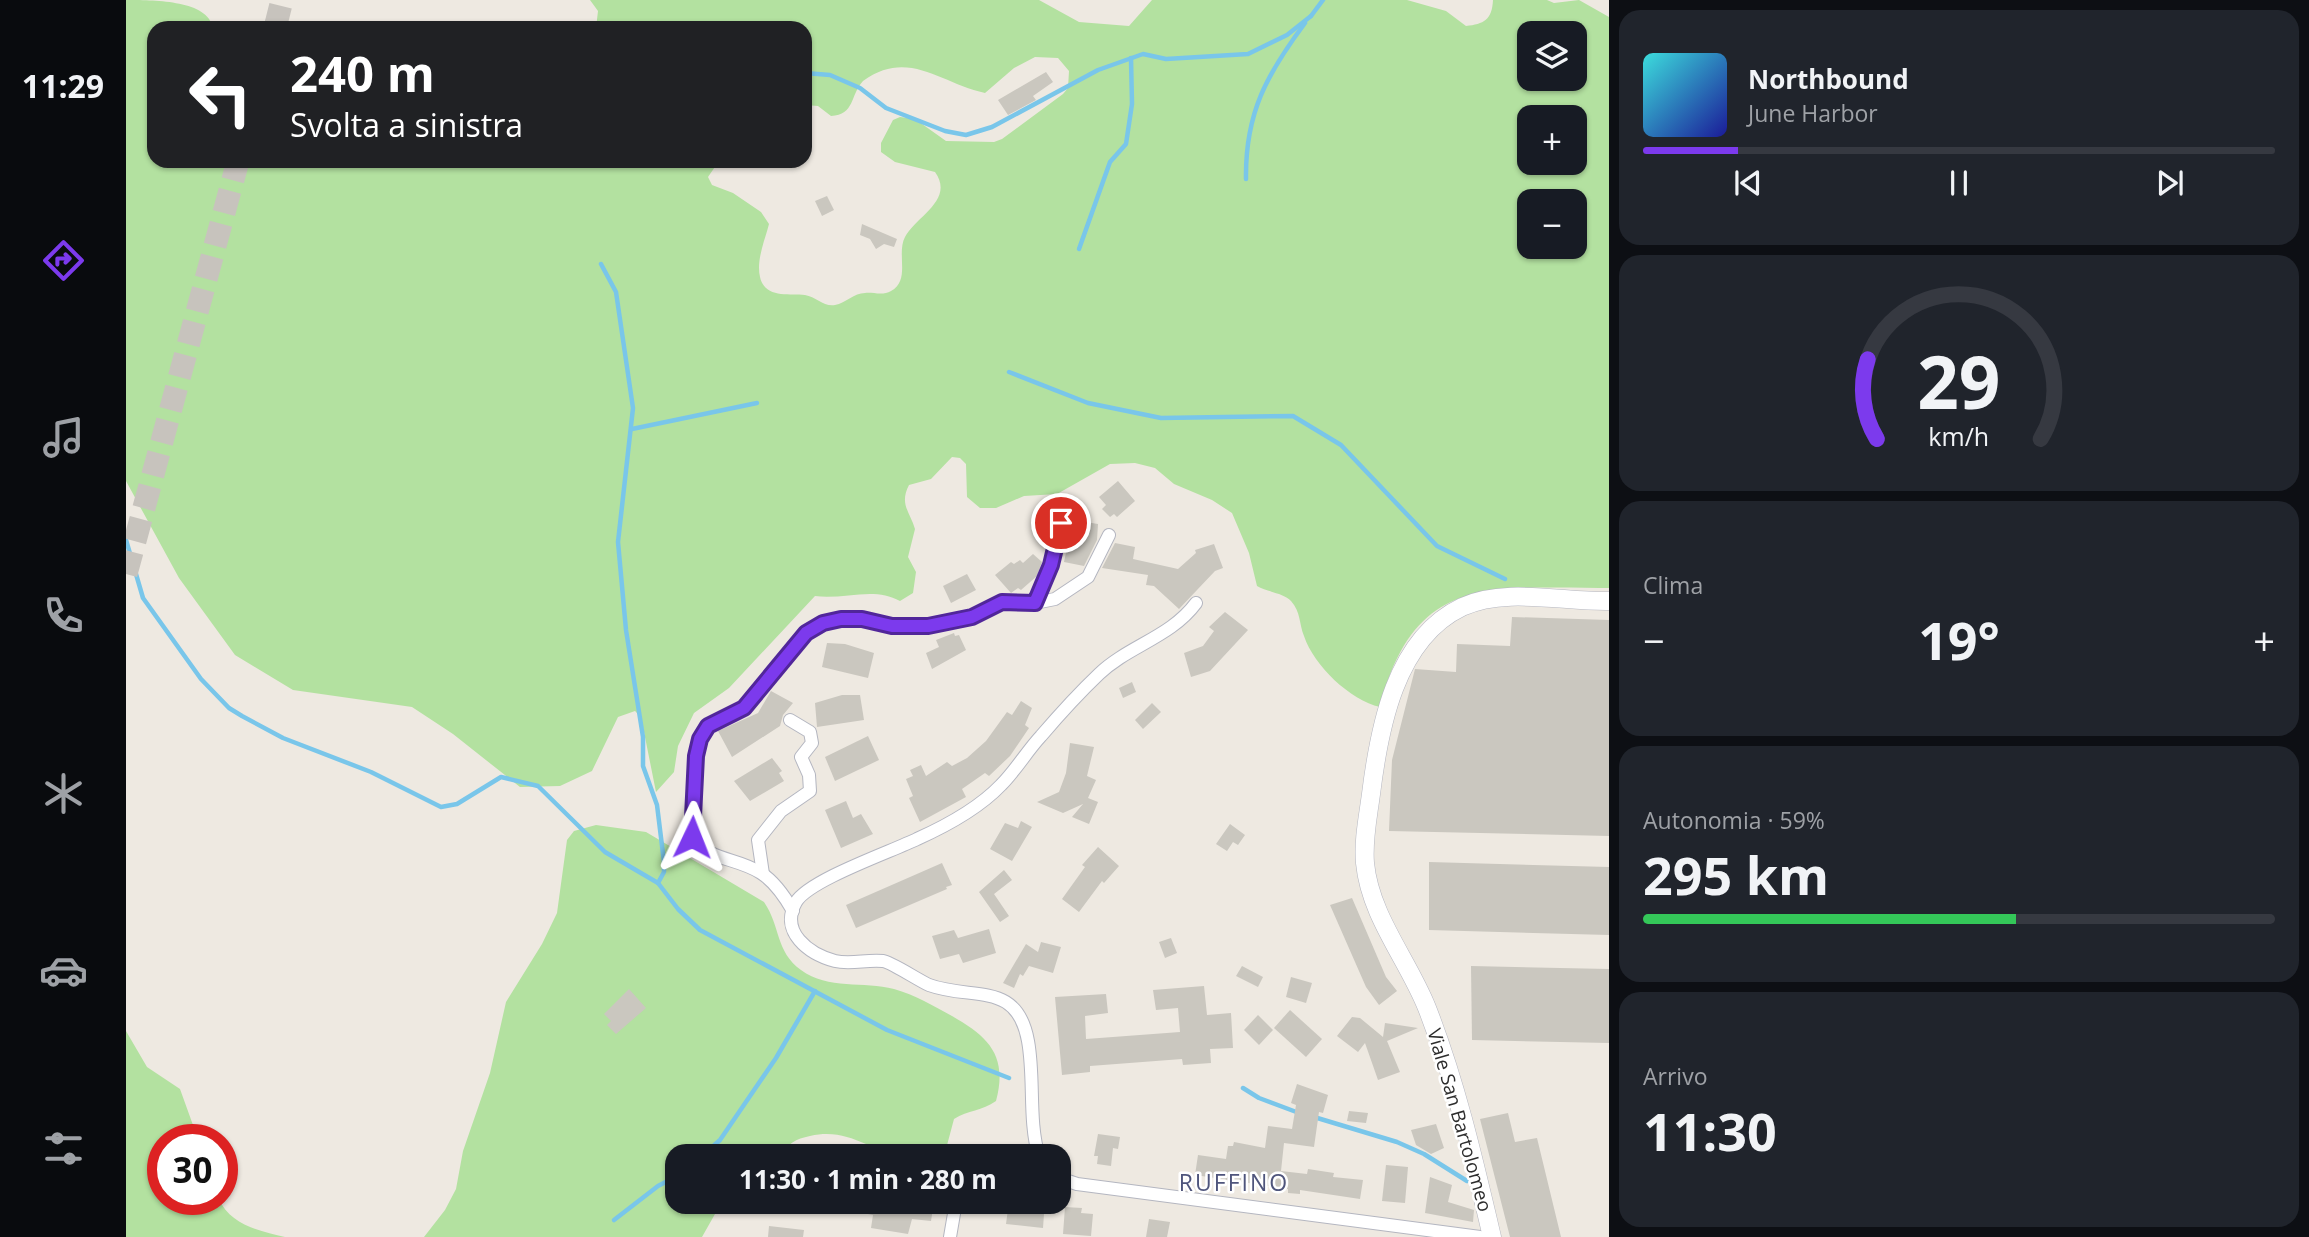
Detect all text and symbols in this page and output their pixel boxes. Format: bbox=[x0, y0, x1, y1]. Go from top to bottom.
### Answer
map controls bbox=[1517, 21, 1587, 259]
button: layers bbox=[1517, 21, 1587, 91]
text: 240 m bbox=[290, 40, 435, 106]
icon: left bbox=[175, 49, 266, 140]
text: Northbound bbox=[1748, 61, 1909, 97]
text: 11:29 bbox=[22, 64, 104, 107]
text: June Harbor bbox=[1748, 97, 1878, 129]
text: Svolta a sinistra bbox=[290, 103, 523, 146]
button: + bbox=[1517, 105, 1587, 175]
icon: previous bbox=[1729, 164, 1767, 202]
icon: pause bbox=[1940, 164, 1978, 202]
icon: next bbox=[2151, 164, 2189, 202]
button: − bbox=[1517, 189, 1587, 259]
icon: directions bbox=[39, 236, 88, 285]
text: 29 bbox=[1917, 332, 2001, 431]
icon: music bbox=[39, 413, 88, 462]
text: km/h bbox=[1929, 419, 1989, 453]
pin bbox=[1031, 493, 1091, 553]
icon: arrive bbox=[1042, 504, 1080, 542]
text: Clima bbox=[1643, 569, 1703, 601]
icon: phone bbox=[39, 591, 88, 640]
text: 19° bbox=[1918, 604, 2000, 675]
text: − bbox=[1643, 614, 1665, 666]
text: + bbox=[2253, 614, 2275, 666]
icon: climate bbox=[39, 769, 88, 818]
position arrow bbox=[655, 800, 729, 874]
text: Autonomia · 59% bbox=[1643, 804, 1825, 836]
text: 295 km bbox=[1643, 839, 1829, 910]
icon: car bbox=[39, 946, 88, 995]
street label: Viale San Bartolomeo bbox=[1421, 1025, 1499, 1215]
text: Arrivo bbox=[1643, 1060, 1707, 1092]
text: 11:30 bbox=[1643, 1095, 1777, 1166]
icon: filters bbox=[39, 1124, 88, 1173]
speed limit sign: 30 bbox=[147, 1124, 238, 1215]
text: 11:30 · 1 min · 280 m bbox=[739, 1161, 997, 1197]
district label: RUFFINO bbox=[1179, 1166, 1289, 1198]

